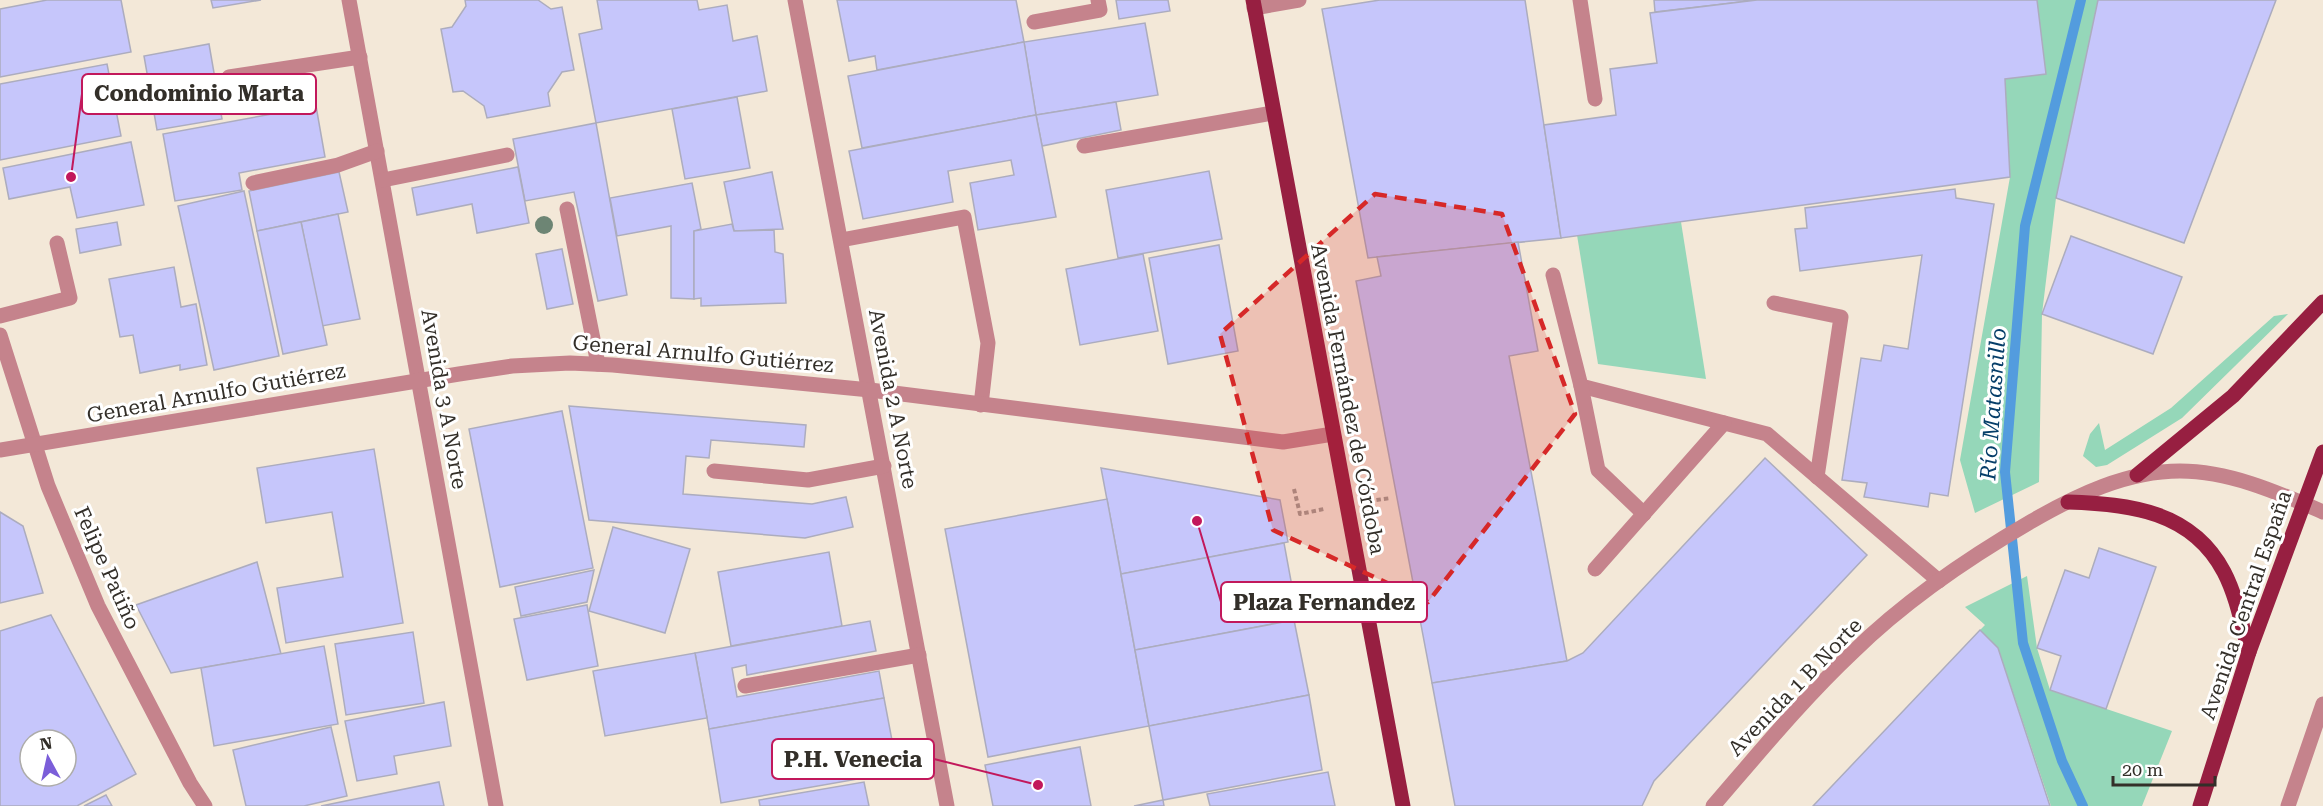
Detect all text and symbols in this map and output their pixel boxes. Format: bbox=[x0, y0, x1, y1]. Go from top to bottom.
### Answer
callout: Condominio Marta bbox=[82, 74, 316, 114]
text: Condominio Marta bbox=[94, 81, 304, 106]
street label: Avenida Fernández de Córdoba bbox=[1306, 242, 1390, 557]
street label: Avenida 3 A Norte bbox=[416, 307, 472, 491]
street label: Avenida 2 A Norte bbox=[864, 307, 922, 491]
water label: Río Matasnillo bbox=[1975, 327, 2011, 482]
street label: General Arnulfo Gutiérrez bbox=[572, 331, 835, 377]
street label: General Arnulfo Gutiérrez bbox=[85, 358, 347, 428]
street label: Avenida Central España bbox=[2195, 487, 2297, 723]
street label: Felipe Patiño bbox=[69, 503, 145, 633]
callout: Plaza Fernandez bbox=[1221, 582, 1427, 622]
text: Plaza Fernandez bbox=[1233, 590, 1415, 615]
street label: Avenida 1 B Norte bbox=[1723, 613, 1867, 761]
north arrow bbox=[18, 728, 78, 788]
text: N bbox=[39, 733, 53, 754]
callout: P.H. Venecia bbox=[772, 739, 934, 779]
text: P.H. Venecia bbox=[784, 747, 922, 772]
scale bar bbox=[2113, 749, 2215, 787]
text: 20 m bbox=[2122, 759, 2163, 780]

